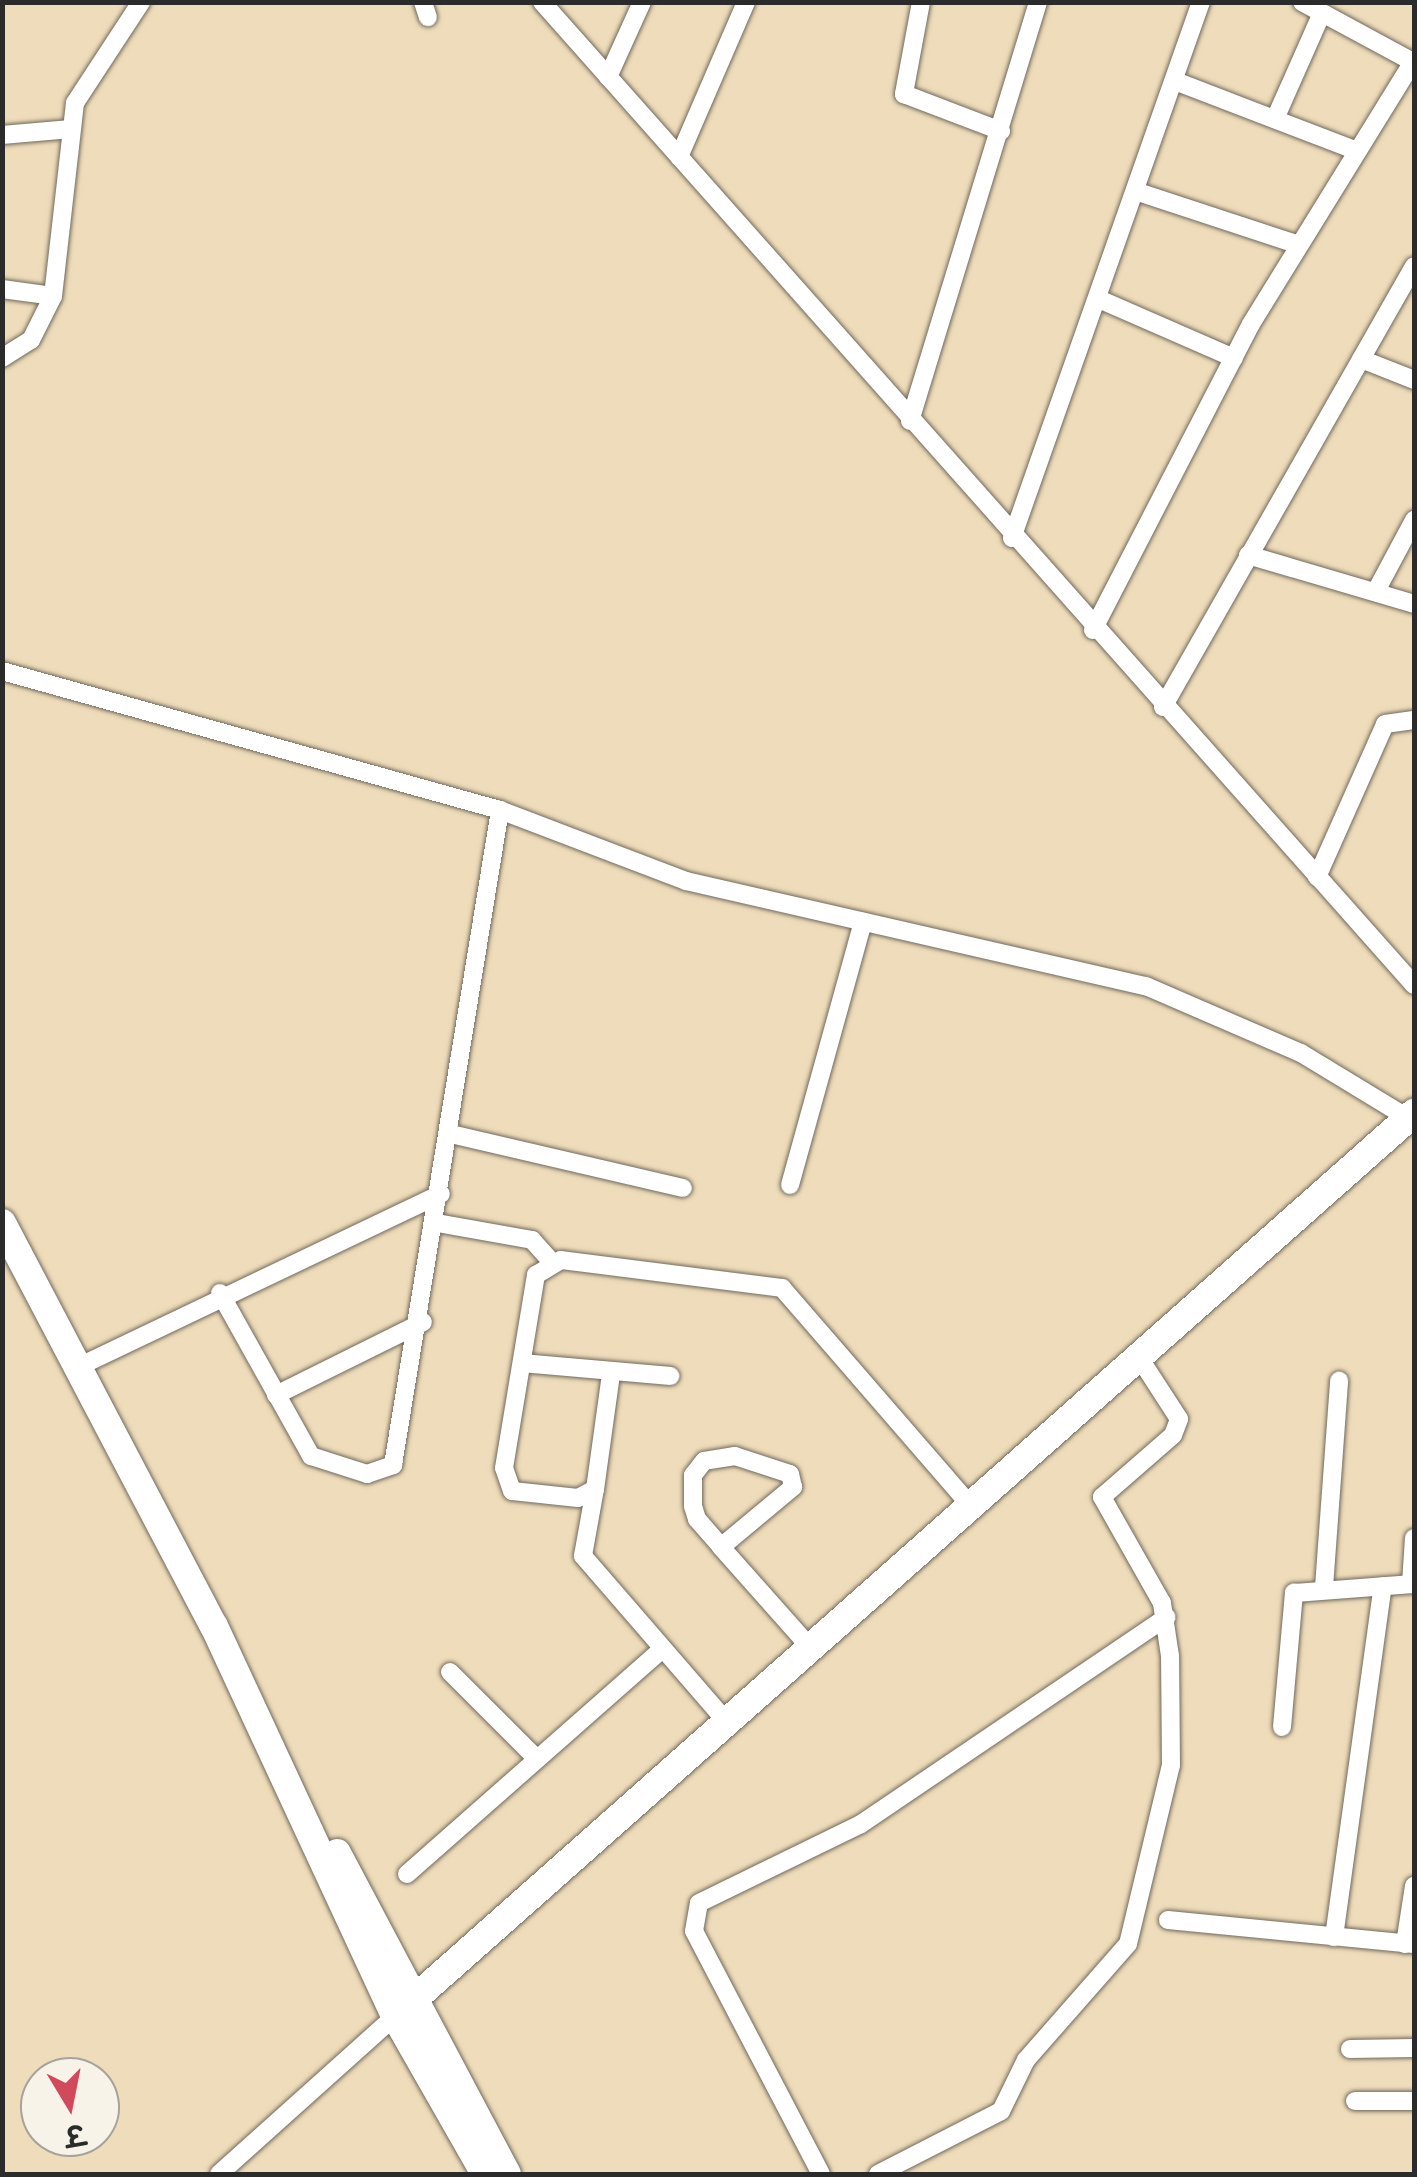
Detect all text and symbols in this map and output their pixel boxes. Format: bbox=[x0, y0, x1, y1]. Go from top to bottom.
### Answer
north arrow bbox=[20, 2057, 120, 2157]
text: उ bbox=[63, 2116, 87, 2154]

